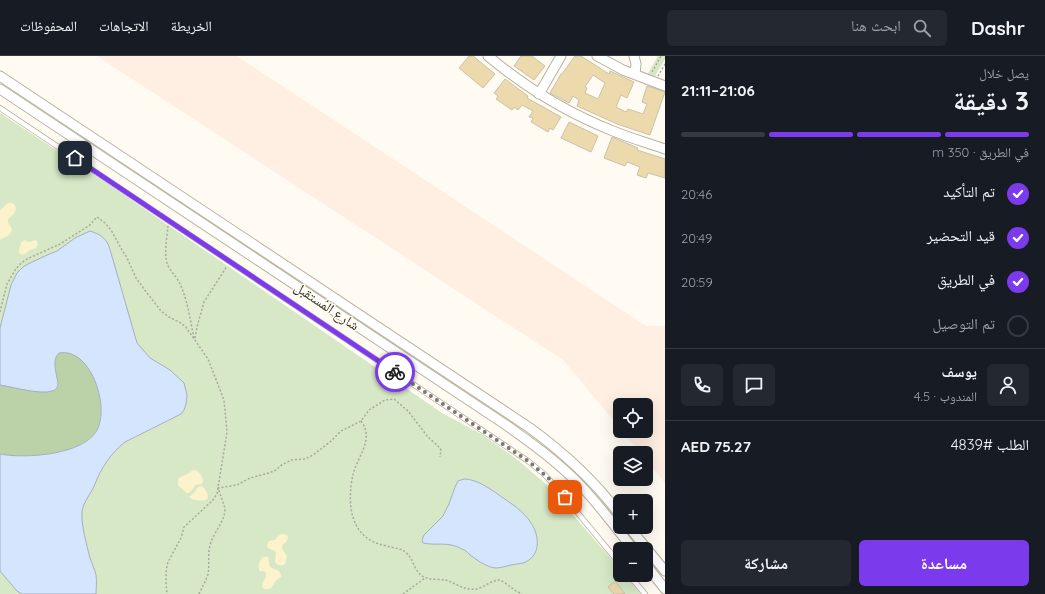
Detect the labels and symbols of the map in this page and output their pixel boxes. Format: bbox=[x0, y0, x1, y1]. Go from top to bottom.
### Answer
pin bbox=[58, 141, 92, 175]
street label: شارع المُستقبل bbox=[290, 278, 363, 335]
courier bbox=[375, 352, 415, 392]
pin bbox=[548, 480, 582, 514]

